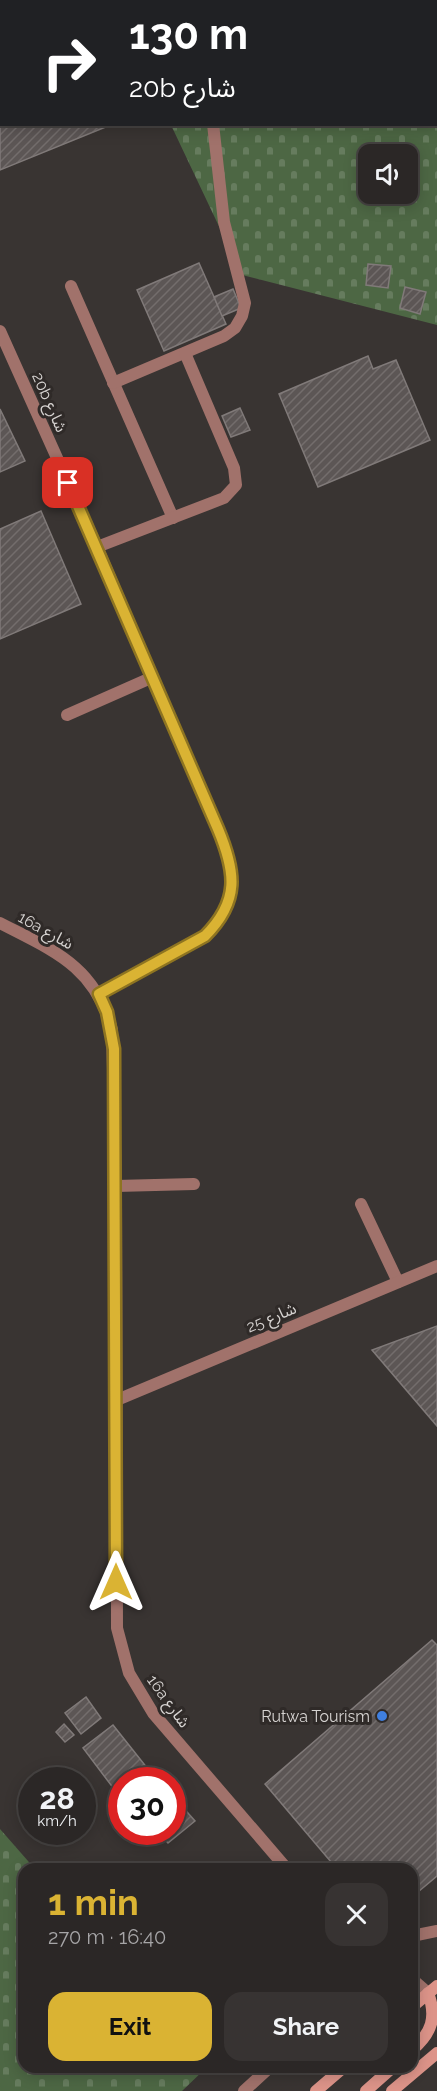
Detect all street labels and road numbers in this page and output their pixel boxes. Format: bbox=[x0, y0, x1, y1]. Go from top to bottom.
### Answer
street label: 20b شارع bbox=[25, 369, 71, 436]
street label: 16a شارع bbox=[13, 907, 77, 956]
street label: شارع 25 bbox=[243, 1298, 300, 1339]
street label: 16a شارع bbox=[141, 1671, 194, 1733]

